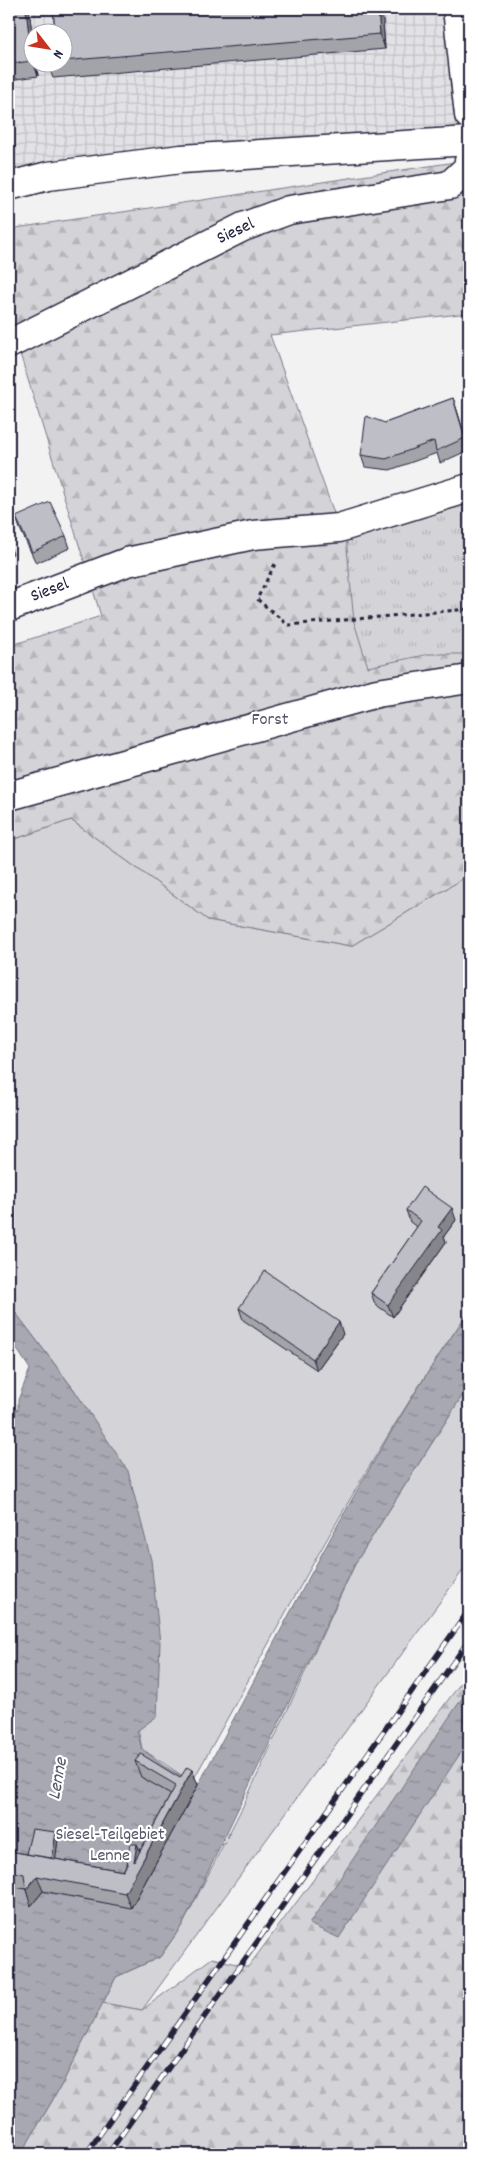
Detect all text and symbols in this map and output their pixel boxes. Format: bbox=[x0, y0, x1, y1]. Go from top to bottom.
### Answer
north arrow bbox=[22, 22, 72, 72]
text: N bbox=[47, 46, 68, 62]
street label: Siesel bbox=[213, 212, 260, 252]
street label: Siesel bbox=[27, 572, 73, 610]
park label: Forst bbox=[252, 708, 289, 733]
water label: Lenne bbox=[42, 1754, 76, 1802]
park label: Siesel-Teilgebiet Lenne bbox=[55, 1823, 165, 1869]

